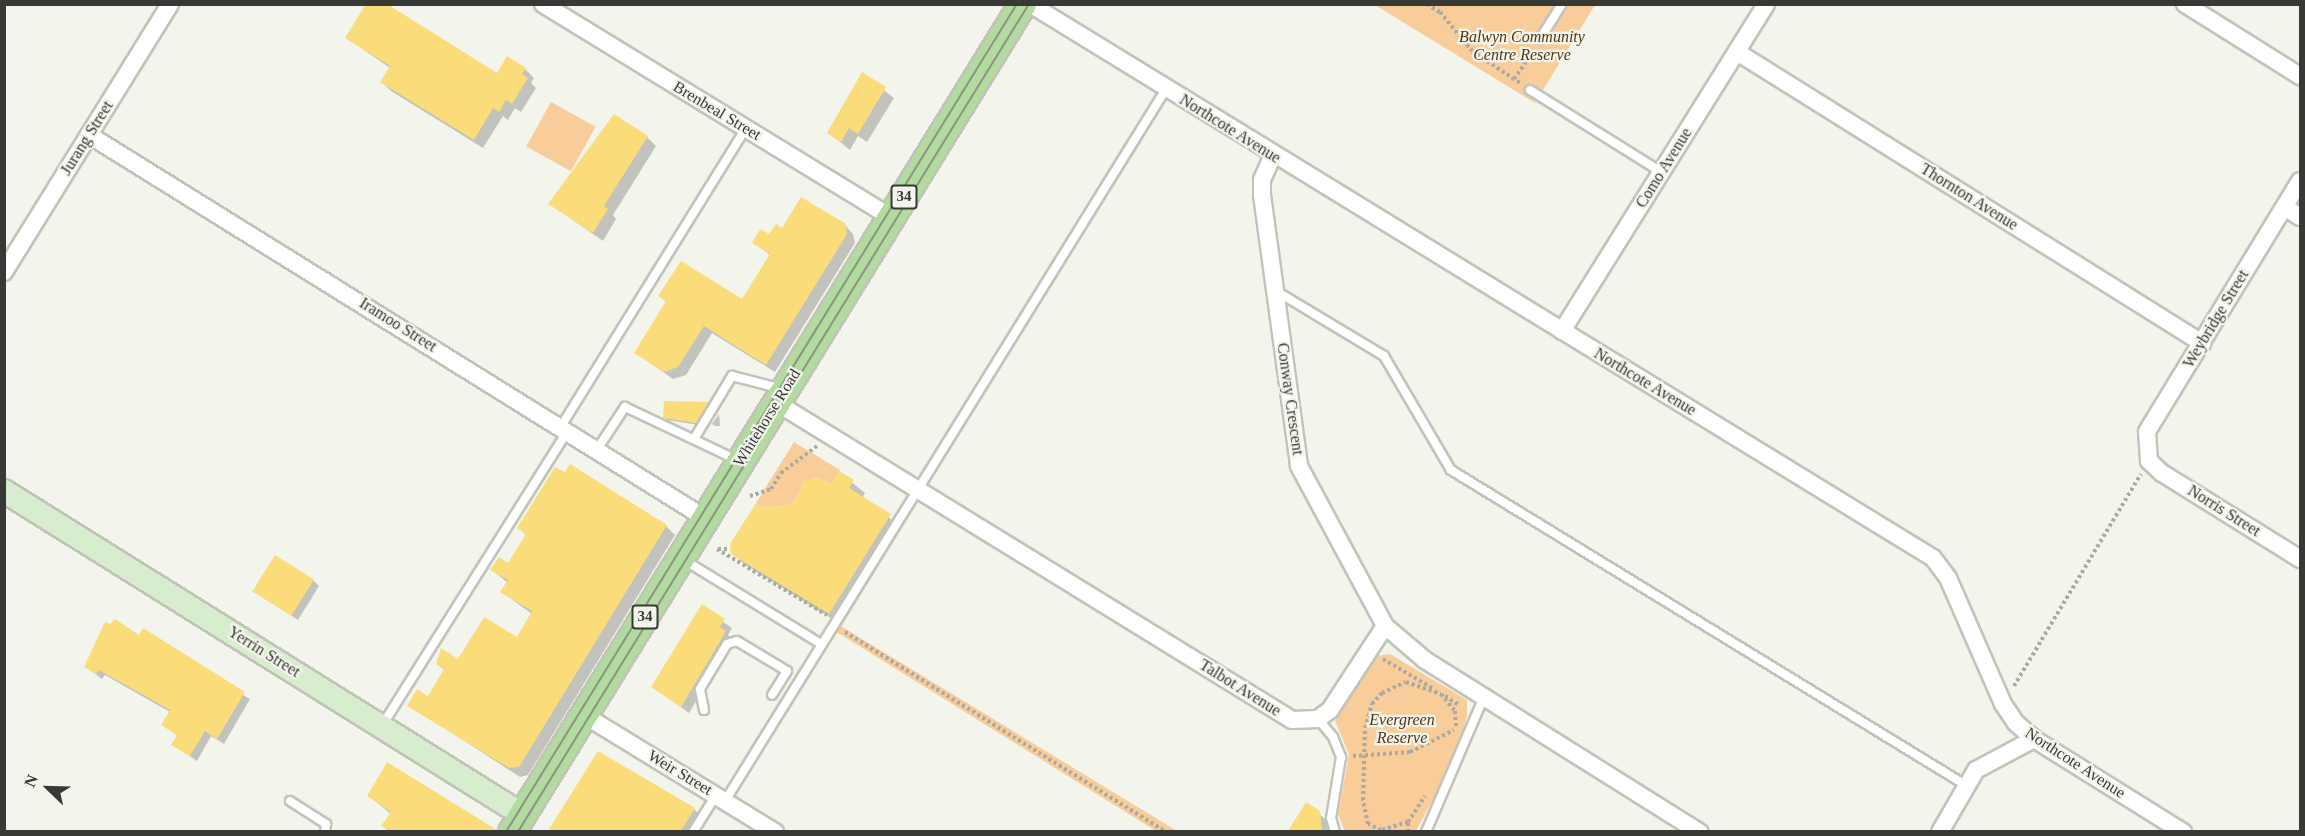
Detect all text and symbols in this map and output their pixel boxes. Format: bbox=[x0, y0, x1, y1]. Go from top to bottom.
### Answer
park label: Balwyn Community Centre Reserve bbox=[1459, 27, 1585, 65]
street label: Brenbeal Street bbox=[670, 77, 764, 145]
street label: Northcote Avenue bbox=[1175, 90, 1285, 168]
street label: Jurang Street bbox=[57, 97, 117, 179]
street label: Como Avenue bbox=[1632, 124, 1696, 212]
street label: Thornton Avenue bbox=[1916, 159, 2022, 235]
road number: 34 bbox=[890, 185, 918, 209]
street label: Weybridge Street bbox=[2179, 266, 2253, 372]
street label: Iramoo Street bbox=[356, 294, 440, 356]
street label: Conway Crescent bbox=[1273, 342, 1307, 456]
street label: Northcote Avenue bbox=[1590, 344, 1700, 420]
street label: Whitehorse Road bbox=[729, 366, 805, 470]
street label: Norris Street bbox=[2184, 481, 2264, 541]
road number: 34 bbox=[632, 605, 658, 629]
street label: Yerrin Street bbox=[224, 622, 304, 682]
street label: Talbot Avenue bbox=[1195, 655, 1285, 721]
park label: Evergreen Reserve bbox=[1369, 710, 1435, 748]
street label: Northcote Avenue bbox=[2021, 723, 2129, 803]
street label: Weir Street bbox=[644, 746, 716, 800]
north arrow bbox=[18, 758, 78, 818]
text: N bbox=[21, 772, 41, 789]

